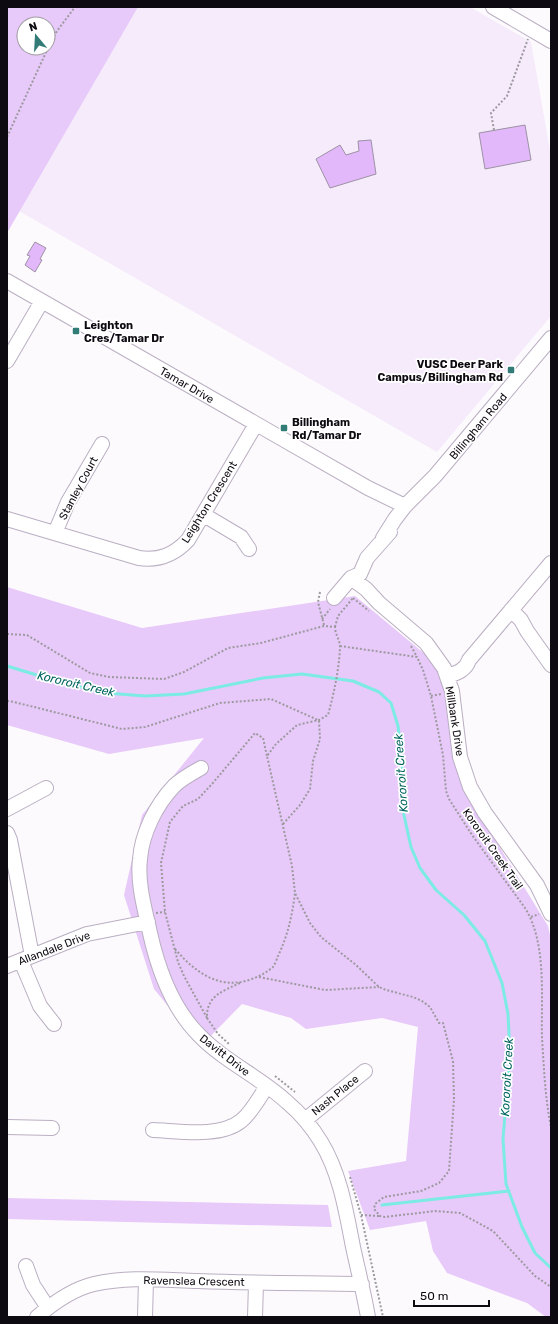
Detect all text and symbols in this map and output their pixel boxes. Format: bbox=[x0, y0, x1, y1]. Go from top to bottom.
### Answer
north arrow bbox=[16, 16, 56, 56]
text: N bbox=[27, 20, 39, 34]
place label: Leighton Cres/Tamar Dr bbox=[84, 319, 164, 345]
marker: Leighton Cres/Tamar Dr bbox=[71, 326, 81, 336]
place label: VUSC Deer Park Campus/Billingham Rd bbox=[377, 358, 504, 384]
street label: Tamar Drive bbox=[157, 365, 216, 406]
marker: VUSC Deer Park Campus/Billingham Rd bbox=[506, 365, 516, 375]
street label: Billingham Road bbox=[447, 391, 510, 462]
place label: Billingham Rd/Tamar Dr bbox=[292, 416, 361, 442]
marker: Billingham Rd/Tamar Dr bbox=[279, 423, 289, 433]
street label: Stanley Court bbox=[56, 454, 101, 522]
street label: Leighton Crescent bbox=[179, 458, 240, 546]
water label: Kororoit Creek bbox=[36, 668, 117, 700]
street label: Millbank Drive bbox=[443, 685, 466, 757]
water label: Kororoit Creek bbox=[391, 732, 411, 813]
street label: Kororoit Creek Trail bbox=[460, 806, 525, 892]
street label: Allandale Drive bbox=[16, 929, 92, 968]
street label: Davitt Drive bbox=[197, 1032, 252, 1079]
water label: Kororoit Creek bbox=[498, 1036, 516, 1117]
street label: Nash Place bbox=[309, 1072, 361, 1118]
street label: Ravenslea Crescent bbox=[143, 1274, 245, 1289]
scale bar bbox=[414, 1282, 489, 1308]
text: 50 m bbox=[420, 1289, 448, 1303]

